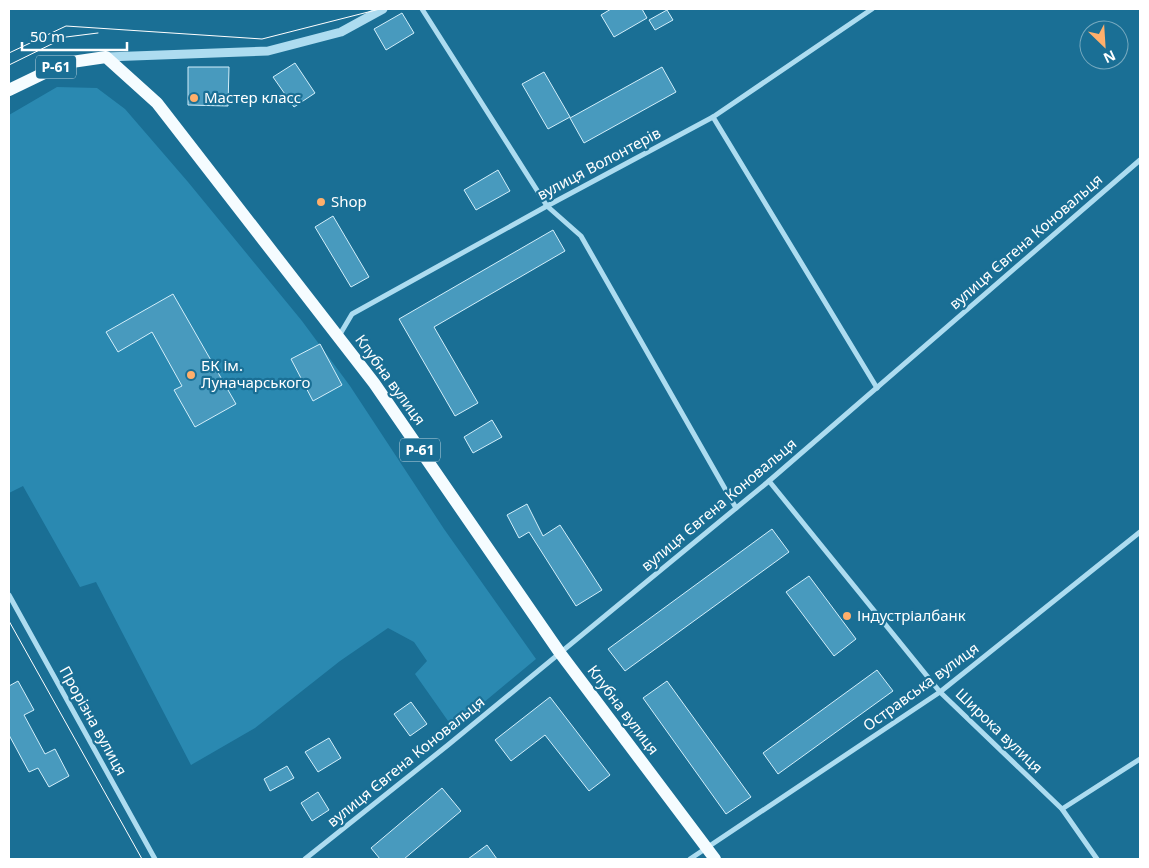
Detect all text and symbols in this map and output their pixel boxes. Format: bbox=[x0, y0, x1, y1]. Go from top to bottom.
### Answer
scale bar bbox=[22, 20, 128, 52]
north arrow bbox=[1079, 20, 1129, 70]
text: 50 m bbox=[30, 26, 65, 46]
text: N bbox=[1101, 46, 1119, 68]
road number: Р-61 bbox=[36, 56, 76, 78]
place label: Мастер класс bbox=[204, 87, 301, 107]
marker: Мастер класс bbox=[188, 92, 200, 104]
street label: вулиця Волонтерів bbox=[533, 122, 664, 204]
street label: вулиця Євгена Коновальця bbox=[944, 169, 1106, 313]
place label: Shop bbox=[331, 191, 367, 211]
marker: Shop bbox=[315, 196, 327, 208]
street label: Клубна вулиця bbox=[351, 330, 430, 429]
place label: БК ім. Луначарського bbox=[201, 355, 311, 392]
marker: БК ім. Луначарського bbox=[185, 369, 197, 381]
street label: вулиця Євгена Коновальця bbox=[636, 433, 800, 575]
road number: Р-61 bbox=[400, 438, 440, 462]
place label: Індустріалбанк bbox=[857, 605, 966, 625]
marker: Індустріалбанк bbox=[841, 610, 853, 622]
street label: Остравська вулиця bbox=[859, 637, 982, 735]
street label: Клубна вулиця bbox=[584, 661, 664, 758]
street label: Прорізна вулиця bbox=[56, 662, 132, 779]
street label: Широка вулиця bbox=[952, 684, 1048, 777]
street label: вулиця Євгена Коновальця bbox=[323, 691, 488, 831]

